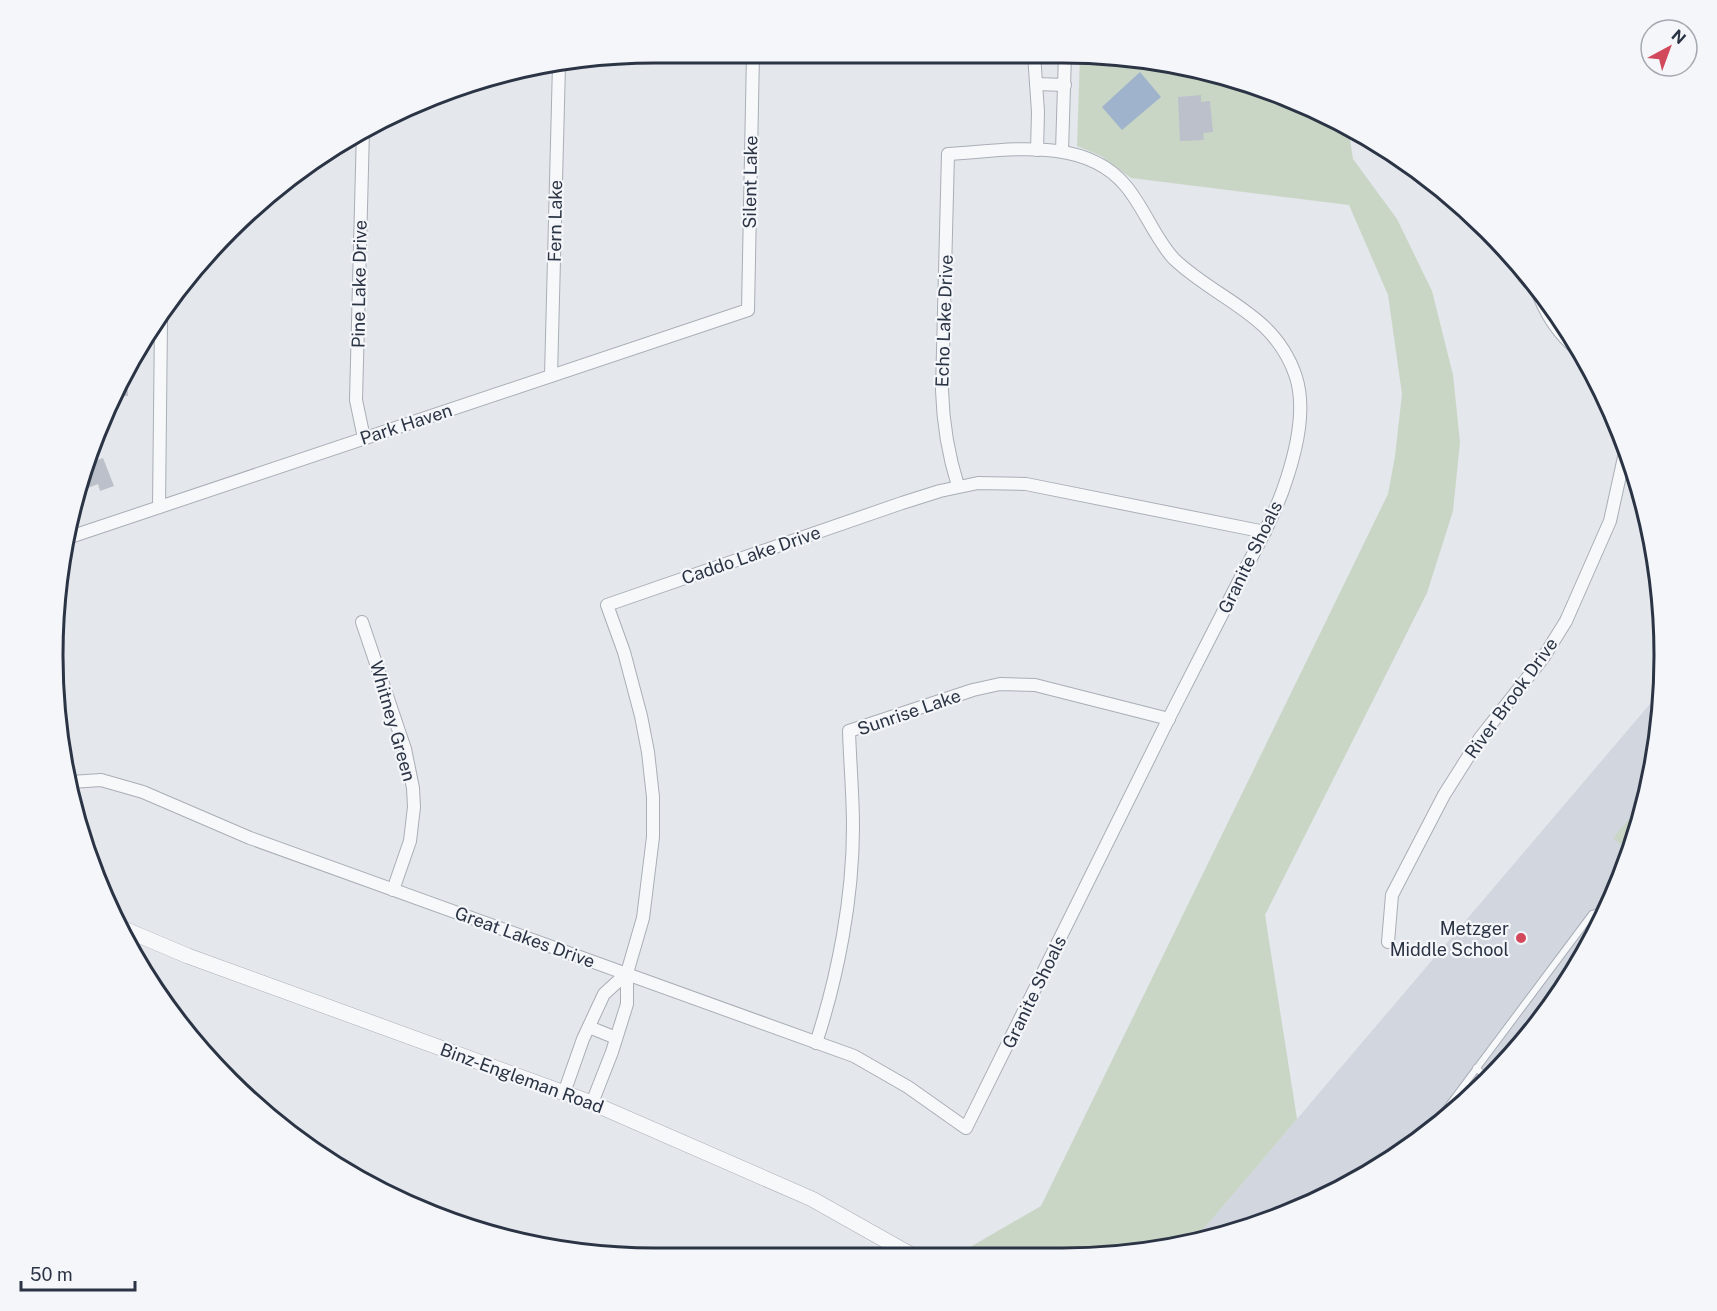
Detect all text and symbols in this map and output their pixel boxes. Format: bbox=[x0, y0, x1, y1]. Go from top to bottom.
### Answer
north arrow bbox=[1639, 18, 1699, 78]
text: N bbox=[1668, 26, 1689, 48]
street label: Silent Lake bbox=[739, 135, 761, 229]
street label: Fern Lake bbox=[544, 180, 566, 262]
street label: Pine Lake Drive bbox=[347, 220, 371, 348]
street label: Echo Lake Drive bbox=[931, 254, 957, 388]
street label: Park Haven bbox=[357, 399, 455, 449]
street label: Granite Shoals bbox=[1214, 497, 1286, 617]
street label: Caddo Lake Drive bbox=[679, 521, 823, 589]
street label: River Brook Drive bbox=[1460, 634, 1562, 762]
street label: Whitney Green bbox=[366, 658, 420, 784]
street label: Sunrise Lake bbox=[855, 684, 963, 740]
street label: Great Lakes Drive bbox=[452, 902, 598, 972]
place label: Metzger Middle School bbox=[1390, 918, 1509, 960]
marker: Metzger Middle School bbox=[1514, 931, 1528, 945]
street label: Granite Shoals bbox=[998, 932, 1070, 1052]
street label: Binz-Engleman Road bbox=[437, 1039, 607, 1117]
scale bar bbox=[21, 1254, 135, 1292]
text: 50 m bbox=[30, 1264, 73, 1285]

